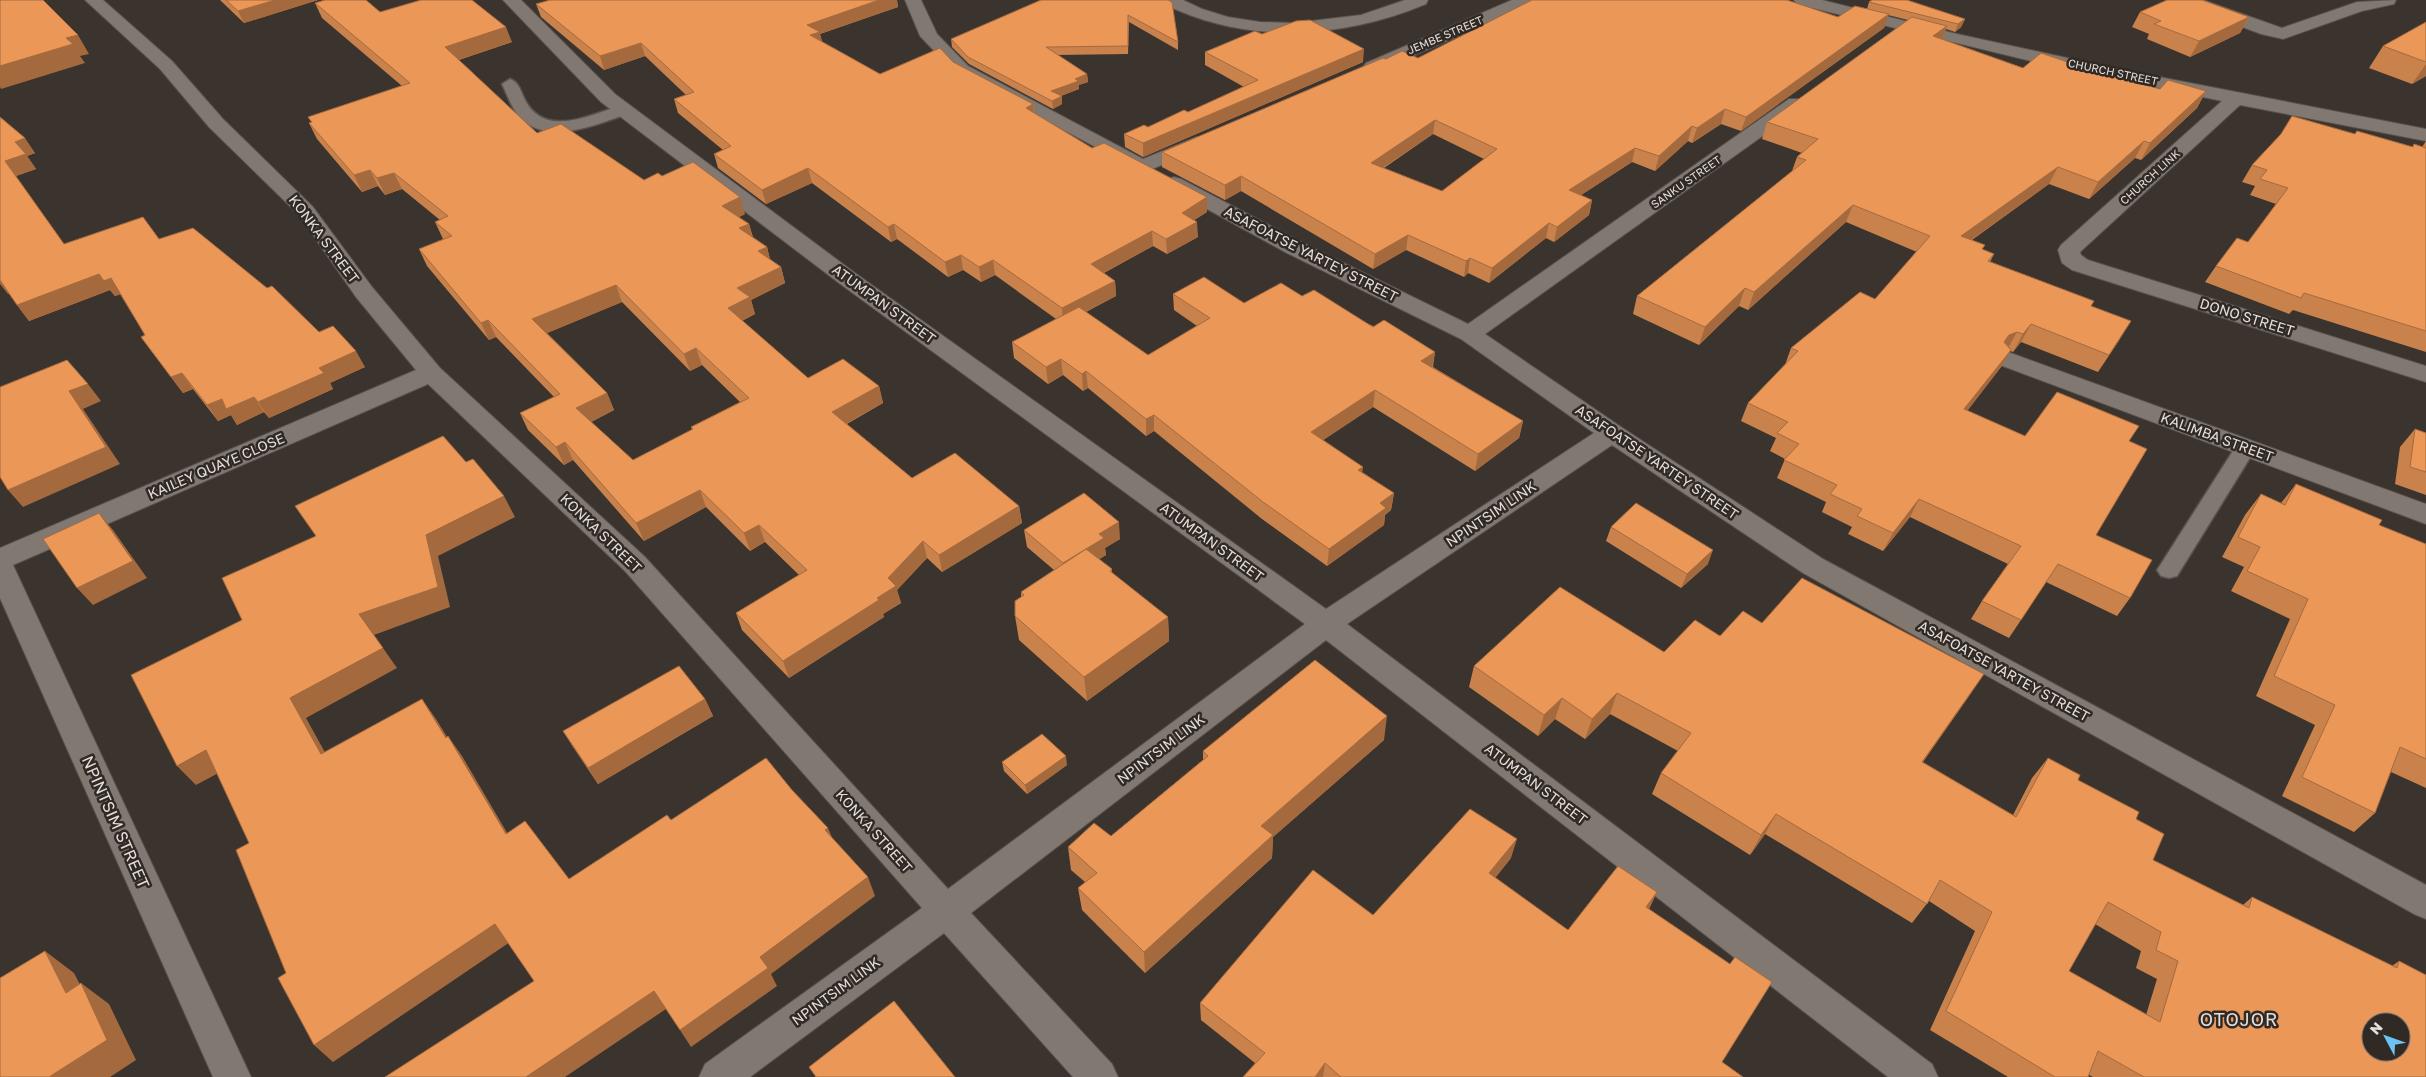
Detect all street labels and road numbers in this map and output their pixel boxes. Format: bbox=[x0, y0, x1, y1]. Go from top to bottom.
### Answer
street label: JEMBE STREET bbox=[1405, 13, 1485, 56]
street label: CHURCH STREET bbox=[2067, 56, 2159, 87]
street label: CHURCH LINK bbox=[2117, 146, 2182, 207]
street label: SANKU STREET bbox=[1648, 152, 1723, 211]
street label: KONKA STREET bbox=[286, 191, 363, 286]
street label: ASAFOATSE YARTEY STREET bbox=[1222, 202, 1401, 305]
street label: ATUMPAN STREET bbox=[829, 260, 940, 347]
street label: DONO STREET bbox=[2198, 294, 2297, 339]
street label: ASAFOATSE YARTEY STREET bbox=[1573, 401, 1742, 523]
street label: KALIMBA STREET bbox=[2159, 408, 2276, 465]
street label: KAILEY QUAYE CLOSE bbox=[145, 429, 287, 502]
street label: NPINTSIM LINK bbox=[1442, 477, 1539, 550]
street label: KONKA STREET bbox=[557, 490, 646, 576]
street label: ATUMPAN STREET bbox=[1157, 498, 1268, 585]
street label: ASAFOATSE YARTEY STREET bbox=[1916, 616, 2093, 725]
street label: NPINTSIM LINK bbox=[1114, 710, 1208, 787]
street label: ATUMPAN STREET bbox=[1482, 740, 1591, 828]
street label: NPINTSIM STREET bbox=[78, 753, 154, 891]
street label: KONKA STREET bbox=[833, 786, 916, 876]
street label: NPINTSIM LINK bbox=[788, 953, 883, 1028]

